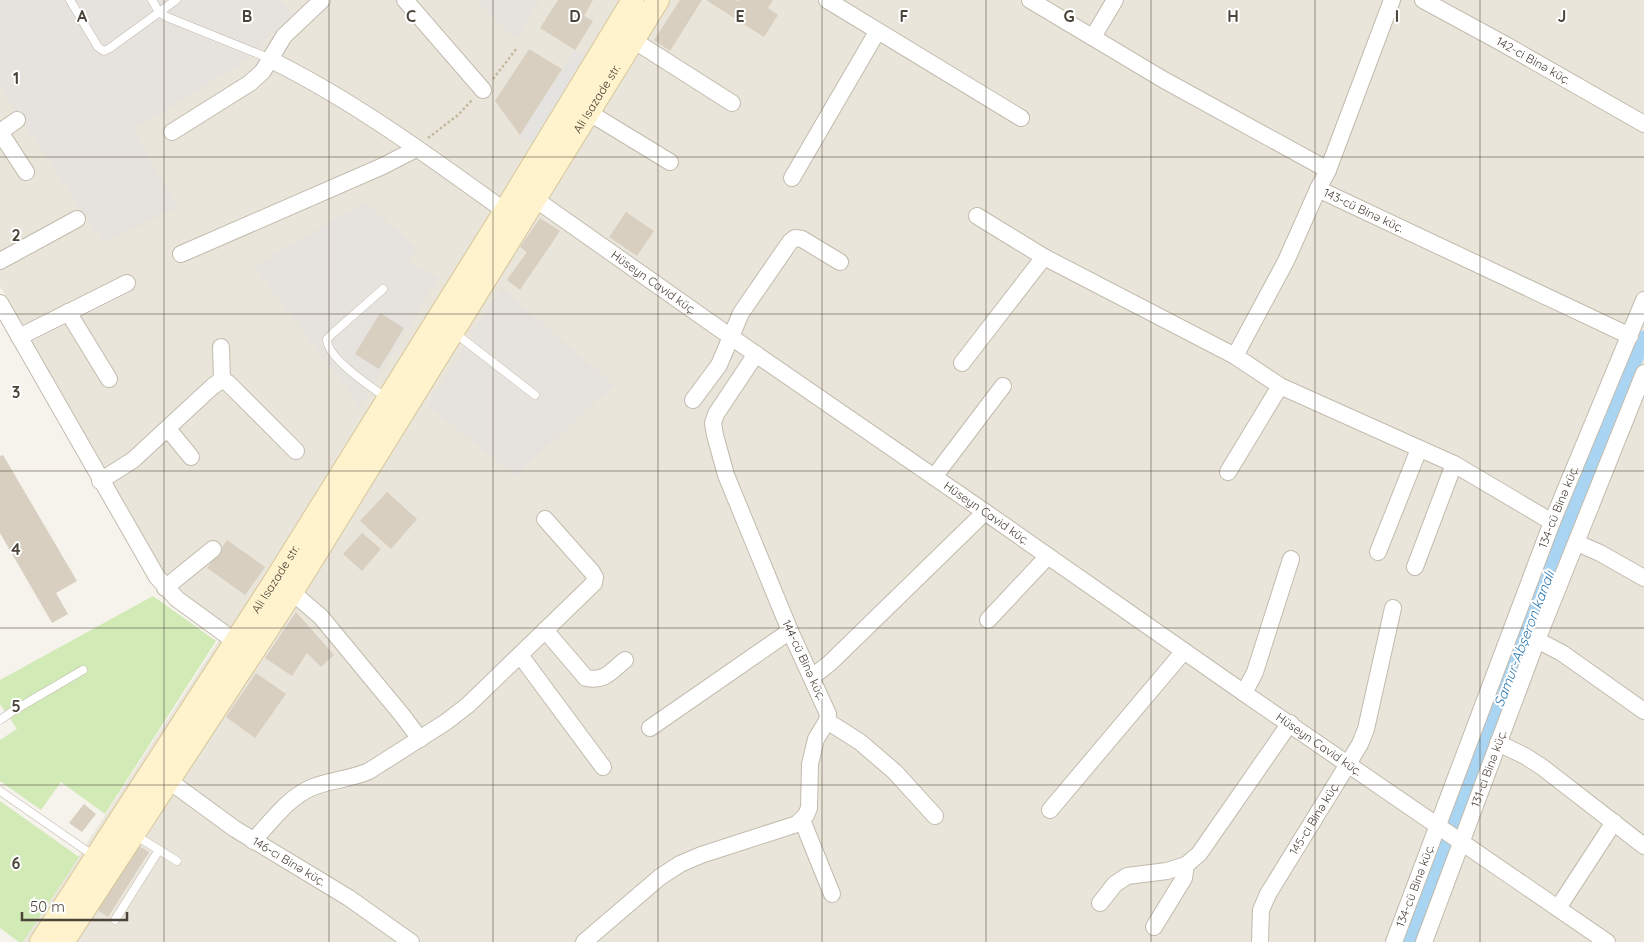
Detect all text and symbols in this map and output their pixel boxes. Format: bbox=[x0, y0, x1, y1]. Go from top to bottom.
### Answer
text: A bbox=[77, 6, 88, 26]
text: B bbox=[242, 6, 252, 26]
text: C bbox=[406, 6, 416, 26]
text: D bbox=[569, 6, 581, 26]
text: E bbox=[735, 6, 745, 26]
text: F bbox=[900, 6, 909, 26]
text: G bbox=[1063, 6, 1075, 26]
text: H bbox=[1227, 6, 1239, 26]
text: I bbox=[1395, 6, 1399, 26]
text: J bbox=[1558, 6, 1566, 26]
street label: 142-ci Binə küç. bbox=[1494, 33, 1573, 87]
street label: Ali Isazade str. bbox=[570, 61, 623, 136]
text: 1 bbox=[13, 68, 19, 88]
street label: 143-cü Binə küç. bbox=[1321, 185, 1406, 235]
text: 2 bbox=[11, 225, 21, 245]
street label: Hüseyn Cavid küç. bbox=[608, 247, 699, 317]
text: 3 bbox=[12, 382, 20, 402]
street label: 134-cü Binə küç. bbox=[1535, 464, 1581, 550]
street label: Hüseyn Cavid küç. bbox=[941, 478, 1032, 548]
text: 4 bbox=[11, 539, 21, 559]
street label: Ali Isazade str. bbox=[248, 542, 302, 616]
water label: Samur-Abşeron kanalı bbox=[1490, 568, 1559, 710]
street label: 144-cü Binə küç. bbox=[779, 617, 830, 702]
text: 5 bbox=[11, 696, 21, 716]
street label: Hüseyn Cavid küç. bbox=[1273, 709, 1365, 779]
street label: 131-ci Binə küç. bbox=[1467, 728, 1510, 809]
street label: 145-ci Binə küç. bbox=[1286, 779, 1342, 858]
street label: 146-cı Binə küç. bbox=[250, 833, 328, 889]
street label: 134-cü Binə küç. bbox=[1392, 842, 1437, 929]
text: 6 bbox=[12, 853, 21, 873]
scale bar bbox=[22, 890, 128, 922]
text: 50 m bbox=[30, 897, 65, 916]

